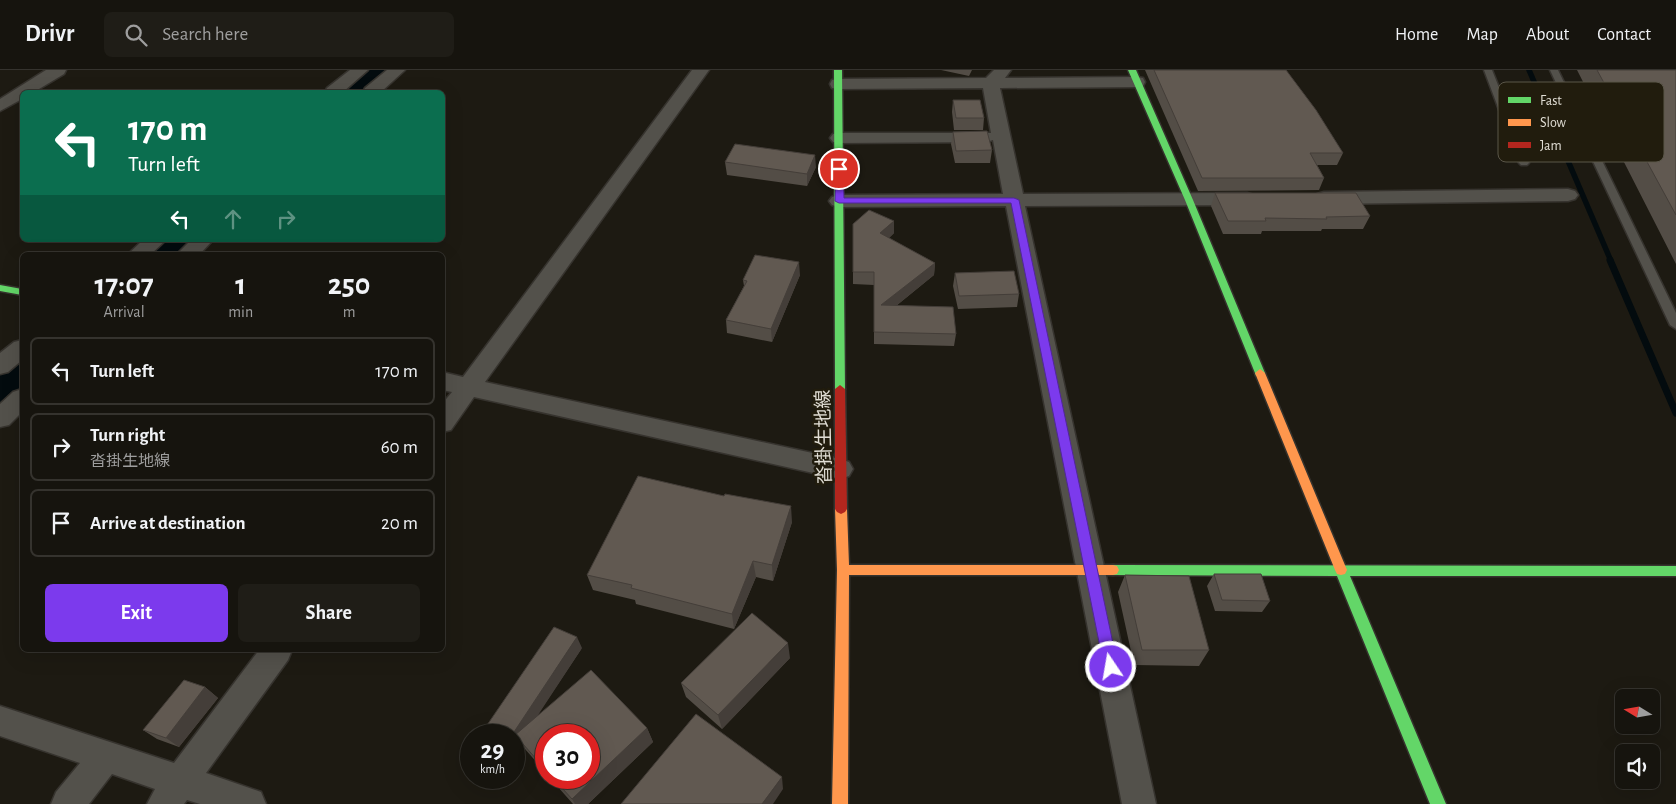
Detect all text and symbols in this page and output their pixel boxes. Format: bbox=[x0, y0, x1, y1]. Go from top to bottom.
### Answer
search box bbox=[104, 12, 454, 57]
icon: search bbox=[122, 21, 150, 49]
text: Drivr bbox=[25, 22, 74, 46]
text: Search here bbox=[162, 25, 248, 44]
text: Home bbox=[1395, 26, 1438, 44]
text: Map bbox=[1466, 26, 1498, 44]
text: About bbox=[1526, 26, 1569, 44]
text: Contact bbox=[1597, 26, 1651, 44]
legend bbox=[1498, 82, 1664, 162]
text: Fast bbox=[1540, 94, 1562, 108]
icon: left bbox=[45, 110, 110, 175]
text: 170 m bbox=[128, 112, 208, 147]
text: Slow bbox=[1540, 116, 1567, 130]
text: Jam bbox=[1540, 139, 1562, 153]
pin bbox=[818, 148, 860, 190]
text: Turn left bbox=[128, 153, 200, 175]
icon: arrive bbox=[825, 155, 853, 183]
icon: left bbox=[166, 205, 194, 233]
icon: ahead bbox=[219, 205, 247, 233]
icon: right bbox=[272, 205, 300, 233]
text: 17:07 bbox=[95, 270, 154, 300]
text: 1 bbox=[235, 270, 246, 300]
text: 250 bbox=[328, 270, 370, 300]
text: Arrival bbox=[104, 304, 145, 320]
text: min bbox=[228, 304, 253, 320]
text: m bbox=[343, 304, 355, 320]
icon: left bbox=[47, 357, 75, 385]
text: Turn left bbox=[90, 362, 154, 381]
text: 170 m bbox=[375, 362, 418, 381]
street label: 沓掛生地線 bbox=[813, 389, 835, 485]
text: Turn right bbox=[90, 426, 165, 445]
icon: right bbox=[47, 433, 75, 461]
text: 60 m bbox=[381, 438, 418, 457]
text: 沓掛生地線 bbox=[90, 453, 170, 469]
icon: arrive bbox=[47, 509, 75, 537]
text: Arrive at destination bbox=[90, 514, 246, 533]
text: 20 m bbox=[381, 514, 418, 533]
button: Exit bbox=[45, 584, 228, 642]
button: Share bbox=[238, 584, 420, 642]
position arrow bbox=[1084, 640, 1136, 692]
north arrow bbox=[1615, 689, 1660, 734]
map controls bbox=[1615, 689, 1660, 789]
speed limit sign: 30 bbox=[535, 724, 600, 789]
text: 29 bbox=[481, 738, 504, 763]
button: sound bbox=[1615, 744, 1660, 789]
text: km/h bbox=[480, 763, 505, 775]

